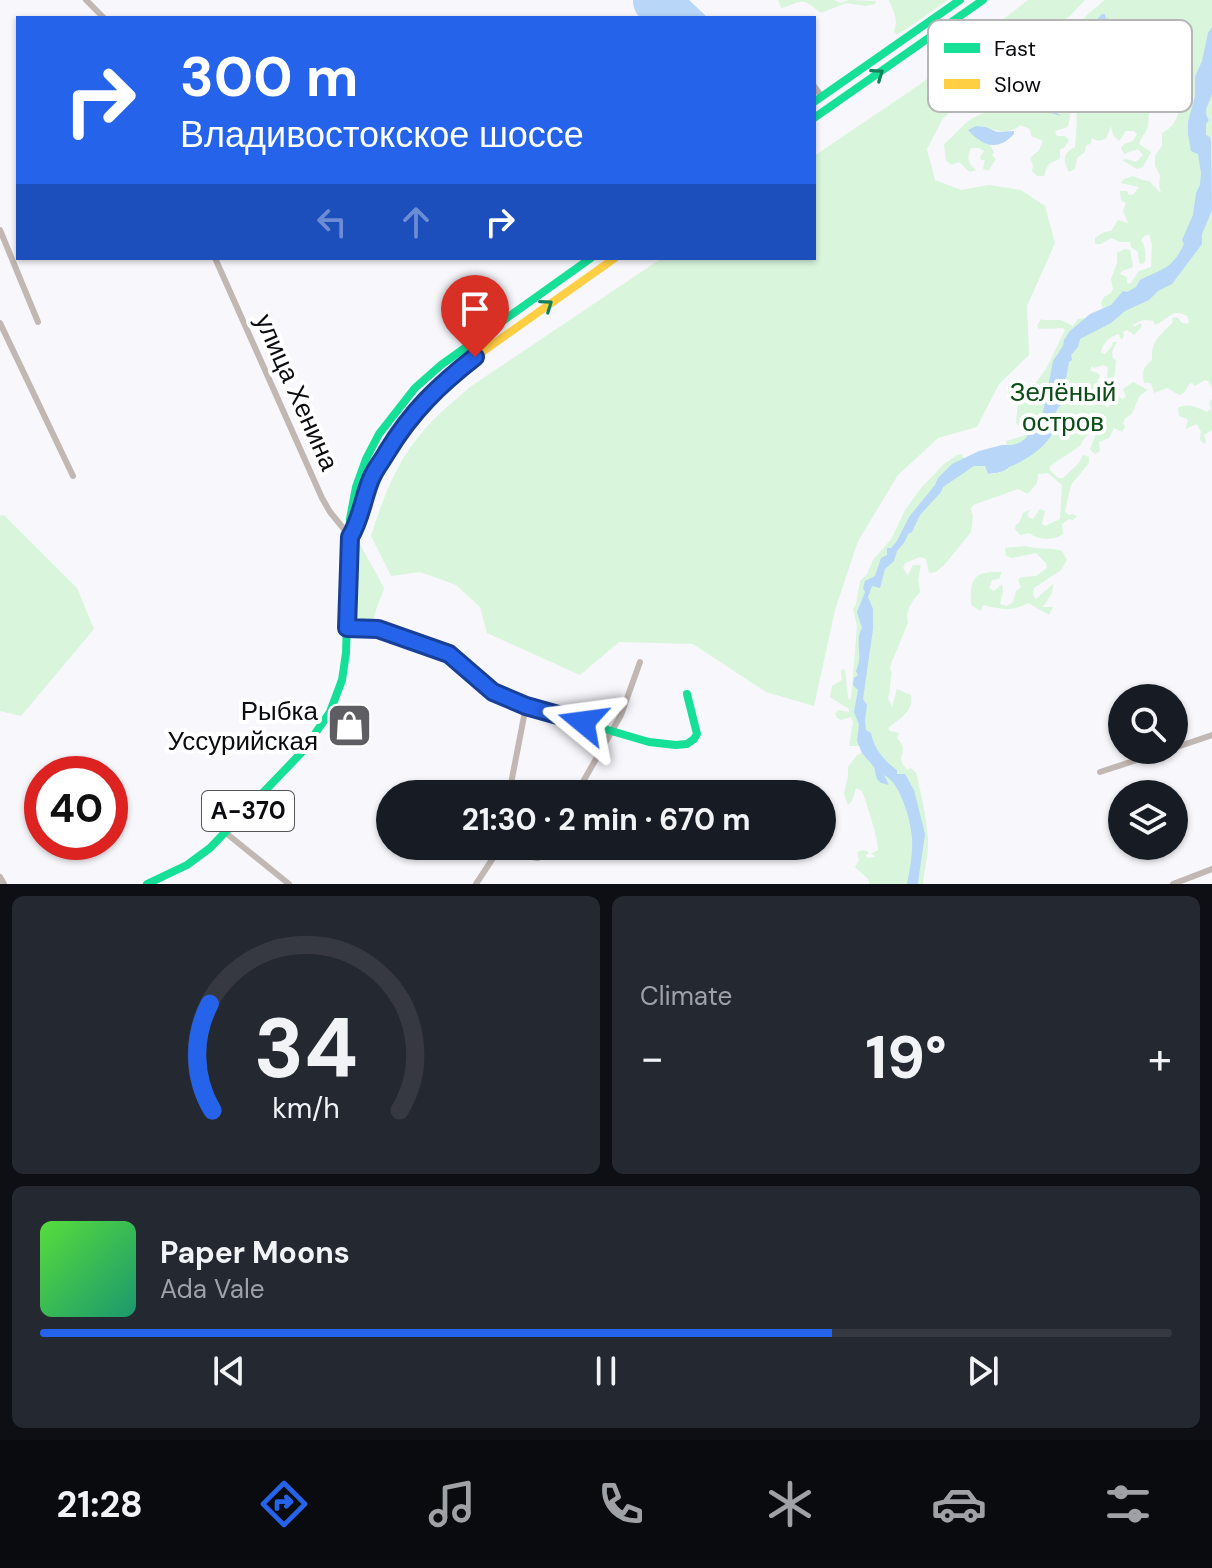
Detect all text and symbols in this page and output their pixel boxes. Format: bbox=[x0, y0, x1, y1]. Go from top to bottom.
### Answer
legend bbox=[928, 20, 1192, 112]
text: Fast bbox=[994, 34, 1036, 63]
text: 300 m bbox=[180, 40, 358, 113]
icon: right bbox=[48, 48, 152, 152]
one-way arrow bbox=[869, 69, 883, 84]
text: Slow bbox=[994, 70, 1041, 99]
text: Владивостокское шоссе bbox=[180, 111, 584, 158]
icon: left bbox=[310, 200, 354, 244]
icon: ahead bbox=[394, 200, 438, 244]
icon: right bbox=[478, 200, 522, 244]
pin bbox=[441, 275, 509, 357]
icon: arrive bbox=[453, 287, 497, 331]
one-way arrow bbox=[538, 301, 553, 315]
street label: улица Хенина bbox=[247, 308, 347, 476]
park label: Зелёный остров bbox=[1010, 375, 1116, 439]
position arrow bbox=[541, 680, 625, 764]
map controls bbox=[1108, 684, 1188, 860]
button: search bbox=[1108, 684, 1188, 764]
place label: Рыбка Уссурийская bbox=[168, 694, 319, 758]
shop icon: Рыбка Уссурийская bbox=[325, 702, 373, 750]
speed limit sign: 40 bbox=[24, 756, 128, 860]
button: layers bbox=[1108, 780, 1188, 860]
road number: А-370 bbox=[202, 791, 294, 831]
text: 21:30 · 2 min · 670 m bbox=[462, 800, 750, 839]
text: Climate bbox=[640, 979, 732, 1013]
text: 34 bbox=[254, 994, 358, 1103]
text: 19° bbox=[865, 1018, 947, 1097]
text: − bbox=[640, 1029, 664, 1087]
text: + bbox=[1148, 1029, 1172, 1087]
text: km/h bbox=[272, 1090, 340, 1127]
text: Paper Moons bbox=[160, 1233, 350, 1272]
text: Ada Vale bbox=[160, 1272, 265, 1306]
icon: previous bbox=[207, 1349, 251, 1393]
icon: pause bbox=[584, 1349, 628, 1393]
icon: next bbox=[961, 1349, 1005, 1393]
icon: directions bbox=[256, 1476, 312, 1532]
icon: music bbox=[424, 1476, 480, 1532]
icon: phone bbox=[593, 1476, 649, 1532]
icon: climate bbox=[762, 1476, 818, 1532]
icon: car bbox=[931, 1476, 987, 1532]
icon: filters bbox=[1100, 1476, 1156, 1532]
text: 21:28 bbox=[56, 1481, 143, 1528]

